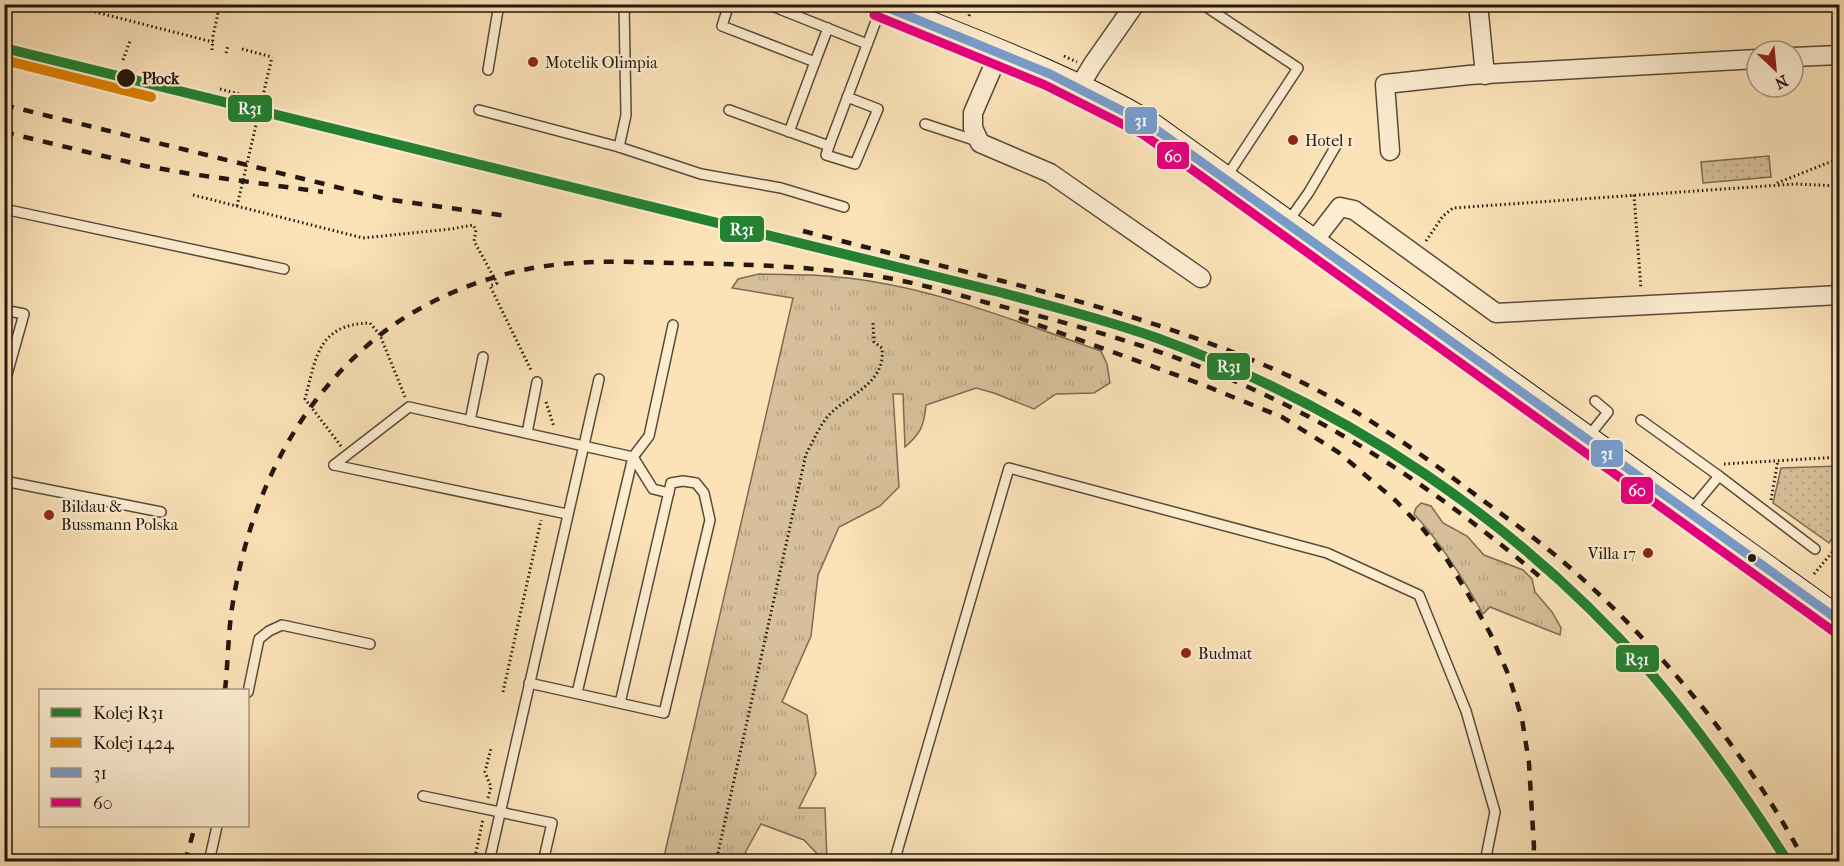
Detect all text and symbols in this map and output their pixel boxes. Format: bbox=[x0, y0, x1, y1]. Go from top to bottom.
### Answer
north arrow bbox=[1745, 39, 1805, 99]
place label: Motelik Olimpia bbox=[545, 53, 658, 72]
marker: Motelik Olimpia bbox=[526, 55, 540, 69]
marker: Płock bbox=[115, 67, 137, 89]
place label: Płock bbox=[142, 69, 180, 88]
text: N bbox=[1771, 71, 1791, 94]
line badge: R31 bbox=[227, 94, 273, 123]
text: R31 bbox=[238, 99, 262, 119]
line badge: 31 bbox=[1124, 106, 1158, 135]
text: 31 bbox=[1135, 111, 1147, 131]
place label: Hotel 1 bbox=[1305, 131, 1353, 150]
marker: Hotel 1 bbox=[1286, 133, 1300, 147]
line badge: 60 bbox=[1156, 141, 1190, 170]
text: 60 bbox=[1164, 147, 1182, 166]
line badge: R31 bbox=[719, 215, 765, 243]
text: R31 bbox=[730, 220, 754, 240]
line badge: R31 bbox=[1206, 352, 1251, 381]
text: R31 bbox=[1217, 357, 1241, 377]
line badge: 31 bbox=[1590, 439, 1624, 468]
text: 31 bbox=[1601, 444, 1613, 464]
line badge: 60 bbox=[1620, 476, 1654, 505]
text: 60 bbox=[1628, 481, 1646, 500]
place label: Bildau & Bussmann Polska bbox=[61, 497, 179, 534]
marker: Bildau & Bussmann Polska bbox=[42, 508, 56, 522]
place label: Villa 17 bbox=[1587, 544, 1636, 563]
marker: Villa 17 bbox=[1641, 546, 1655, 560]
unlabelled marker bbox=[1746, 552, 1758, 564]
place label: Budmat bbox=[1198, 644, 1253, 663]
line badge: R31 bbox=[1615, 644, 1660, 673]
marker: Budmat bbox=[1179, 646, 1193, 660]
text: R31 bbox=[1625, 650, 1649, 670]
legend bbox=[39, 689, 249, 827]
text: Kolej R31 bbox=[93, 703, 164, 724]
text: Kolej 1424 bbox=[93, 733, 174, 754]
text: 31 bbox=[93, 763, 107, 784]
text: 60 bbox=[93, 793, 113, 814]

